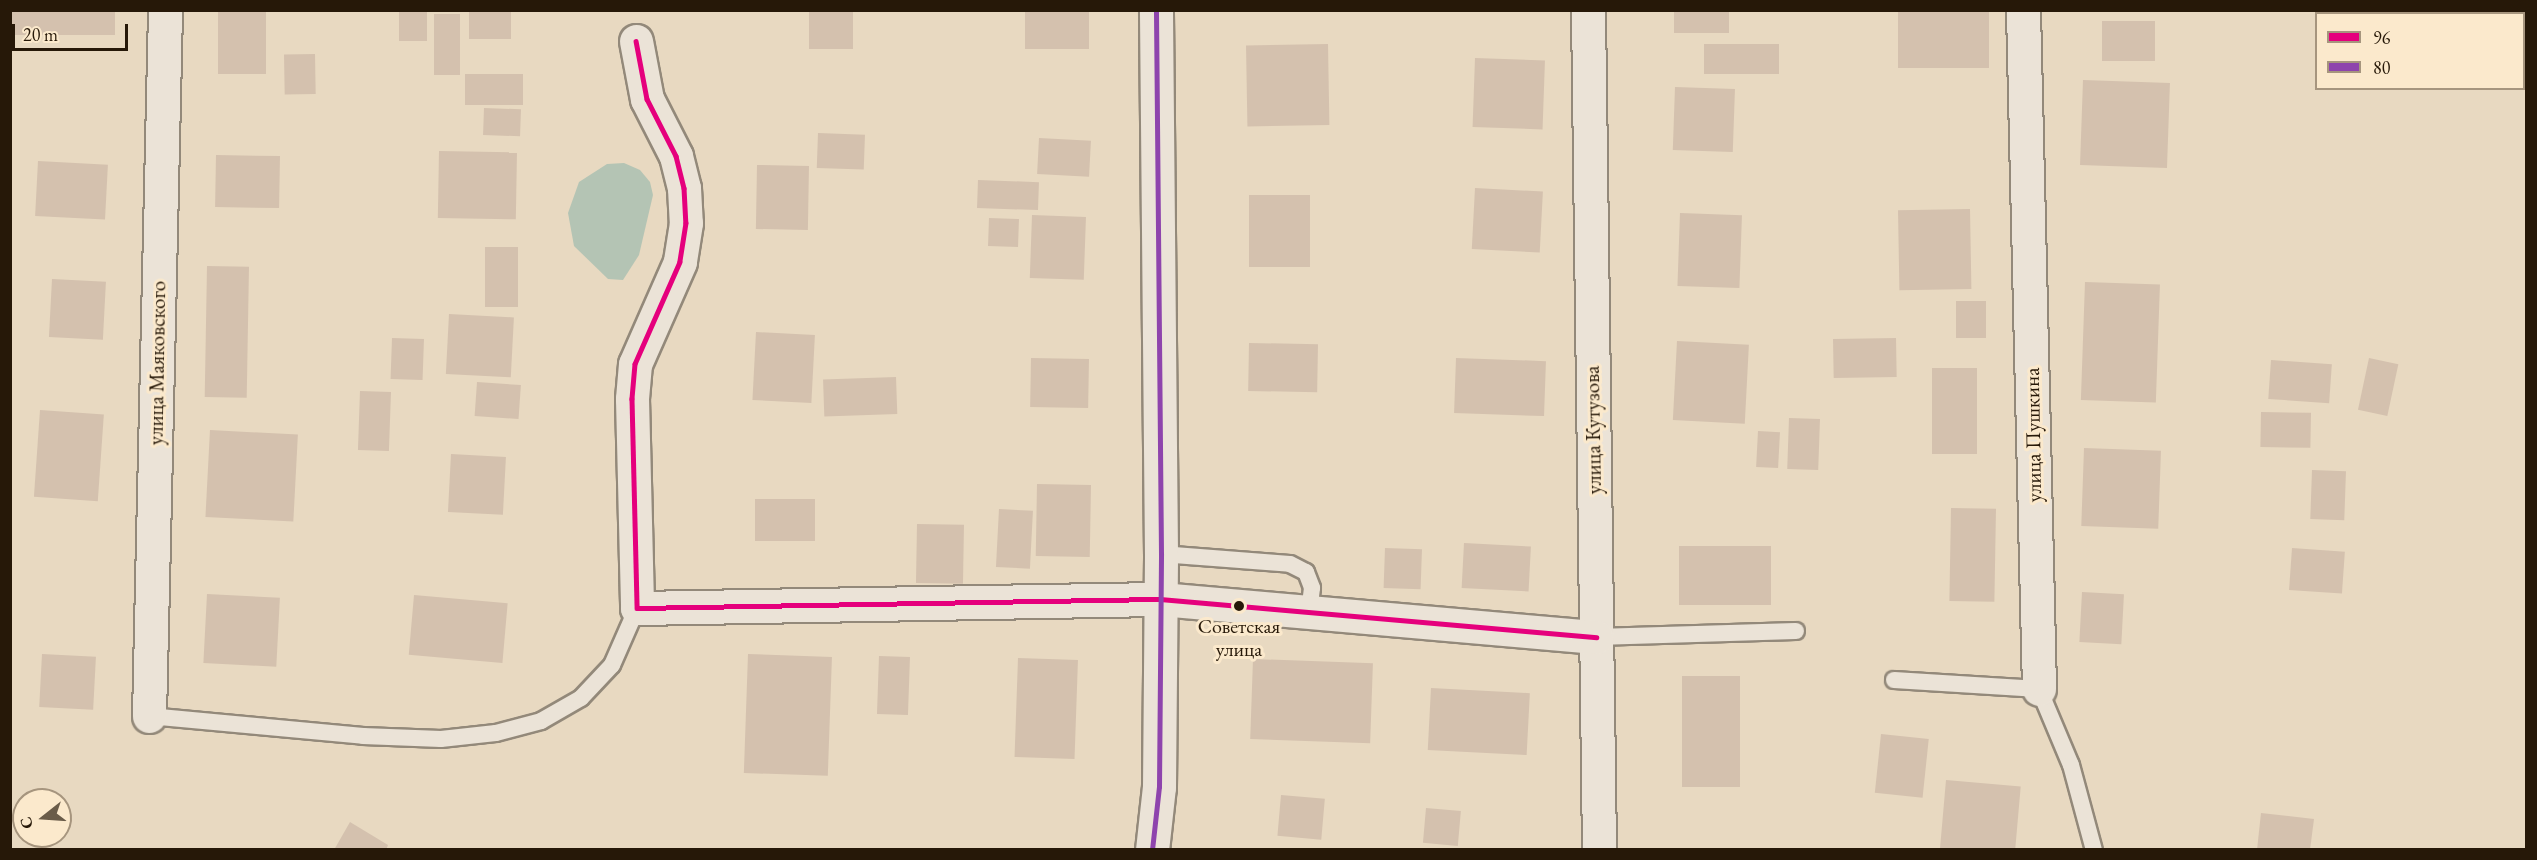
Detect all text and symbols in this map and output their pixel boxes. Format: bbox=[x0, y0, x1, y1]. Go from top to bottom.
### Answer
scale bar bbox=[15, 12, 130, 50]
legend bbox=[2315, 12, 2525, 90]
text: 20 m bbox=[23, 23, 58, 46]
text: 96 bbox=[2373, 26, 2390, 49]
text: 80 bbox=[2373, 56, 2390, 79]
street label: улица Маяковского bbox=[143, 281, 171, 445]
street label: улица Кутузова bbox=[1579, 365, 1607, 495]
street label: улица Пушкина bbox=[2019, 367, 2047, 503]
marker: Советская улица bbox=[1233, 600, 1245, 612]
place label: Советская улица bbox=[1198, 615, 1280, 662]
north arrow bbox=[12, 788, 72, 848]
text: С bbox=[15, 814, 38, 831]

